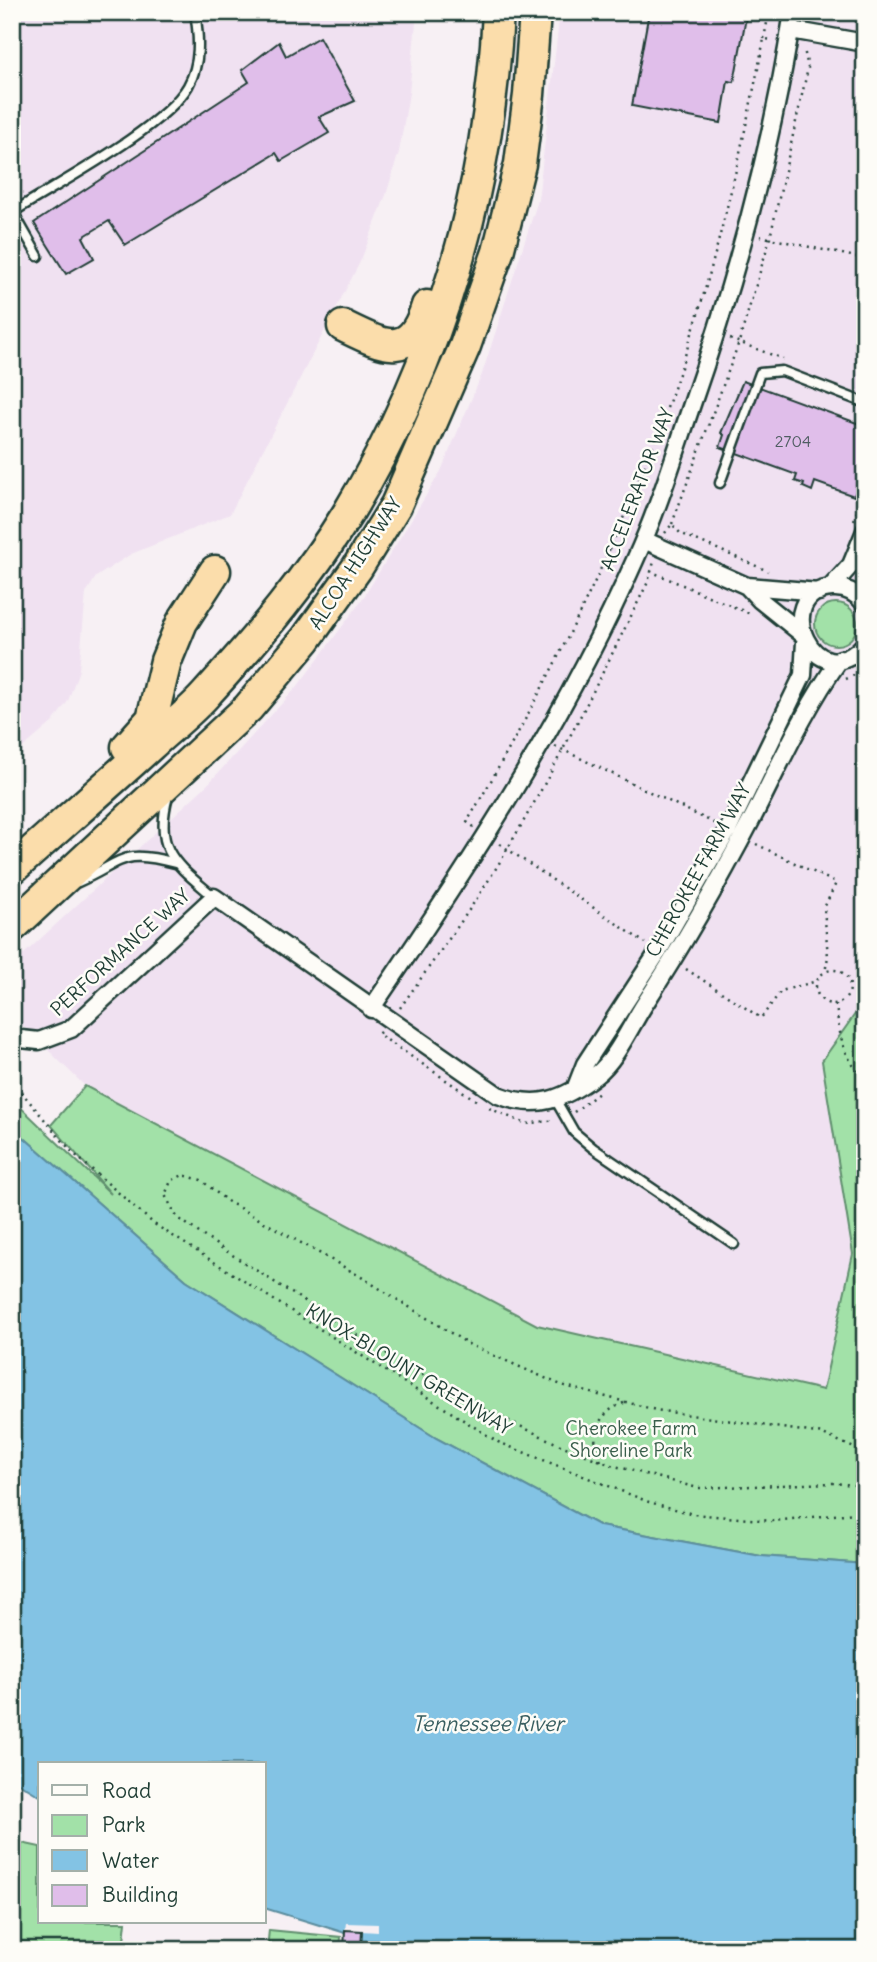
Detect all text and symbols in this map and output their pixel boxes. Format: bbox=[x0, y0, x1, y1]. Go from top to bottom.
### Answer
street label: ACCELERATOR WAY bbox=[595, 404, 679, 574]
house number: 2704 bbox=[775, 431, 811, 451]
street label: ALCOA HIGHWAY bbox=[303, 492, 407, 634]
street label: CHEROKEE FARM WAY bbox=[640, 778, 756, 961]
street label: PERFORMANCE WAY bbox=[45, 883, 195, 1021]
street label: KNOX-BLOUNT GREENWAY bbox=[302, 1298, 517, 1440]
park label: Cherokee Farm Shoreline Park bbox=[565, 1416, 697, 1462]
water label: Tennessee River bbox=[412, 1710, 566, 1737]
legend bbox=[38, 1762, 266, 1924]
text: Road bbox=[102, 1777, 151, 1804]
text: Park bbox=[102, 1811, 145, 1838]
text: Water bbox=[102, 1847, 160, 1874]
text: Building bbox=[102, 1881, 178, 1908]

